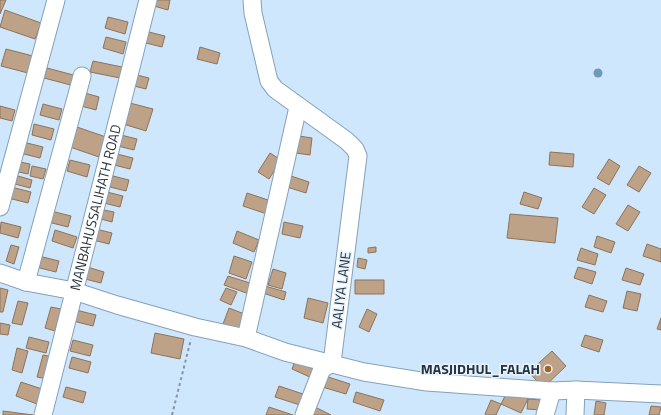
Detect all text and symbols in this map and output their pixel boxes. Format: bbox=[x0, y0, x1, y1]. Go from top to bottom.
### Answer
street label: MANBAHUSSALIHATH ROAD bbox=[64, 122, 126, 293]
street label: AALIYA LANE bbox=[325, 250, 356, 330]
place label: MASJIDHUL_FALAH bbox=[421, 358, 540, 379]
marker: MASJIDHUL_FALAH bbox=[543, 364, 553, 374]

